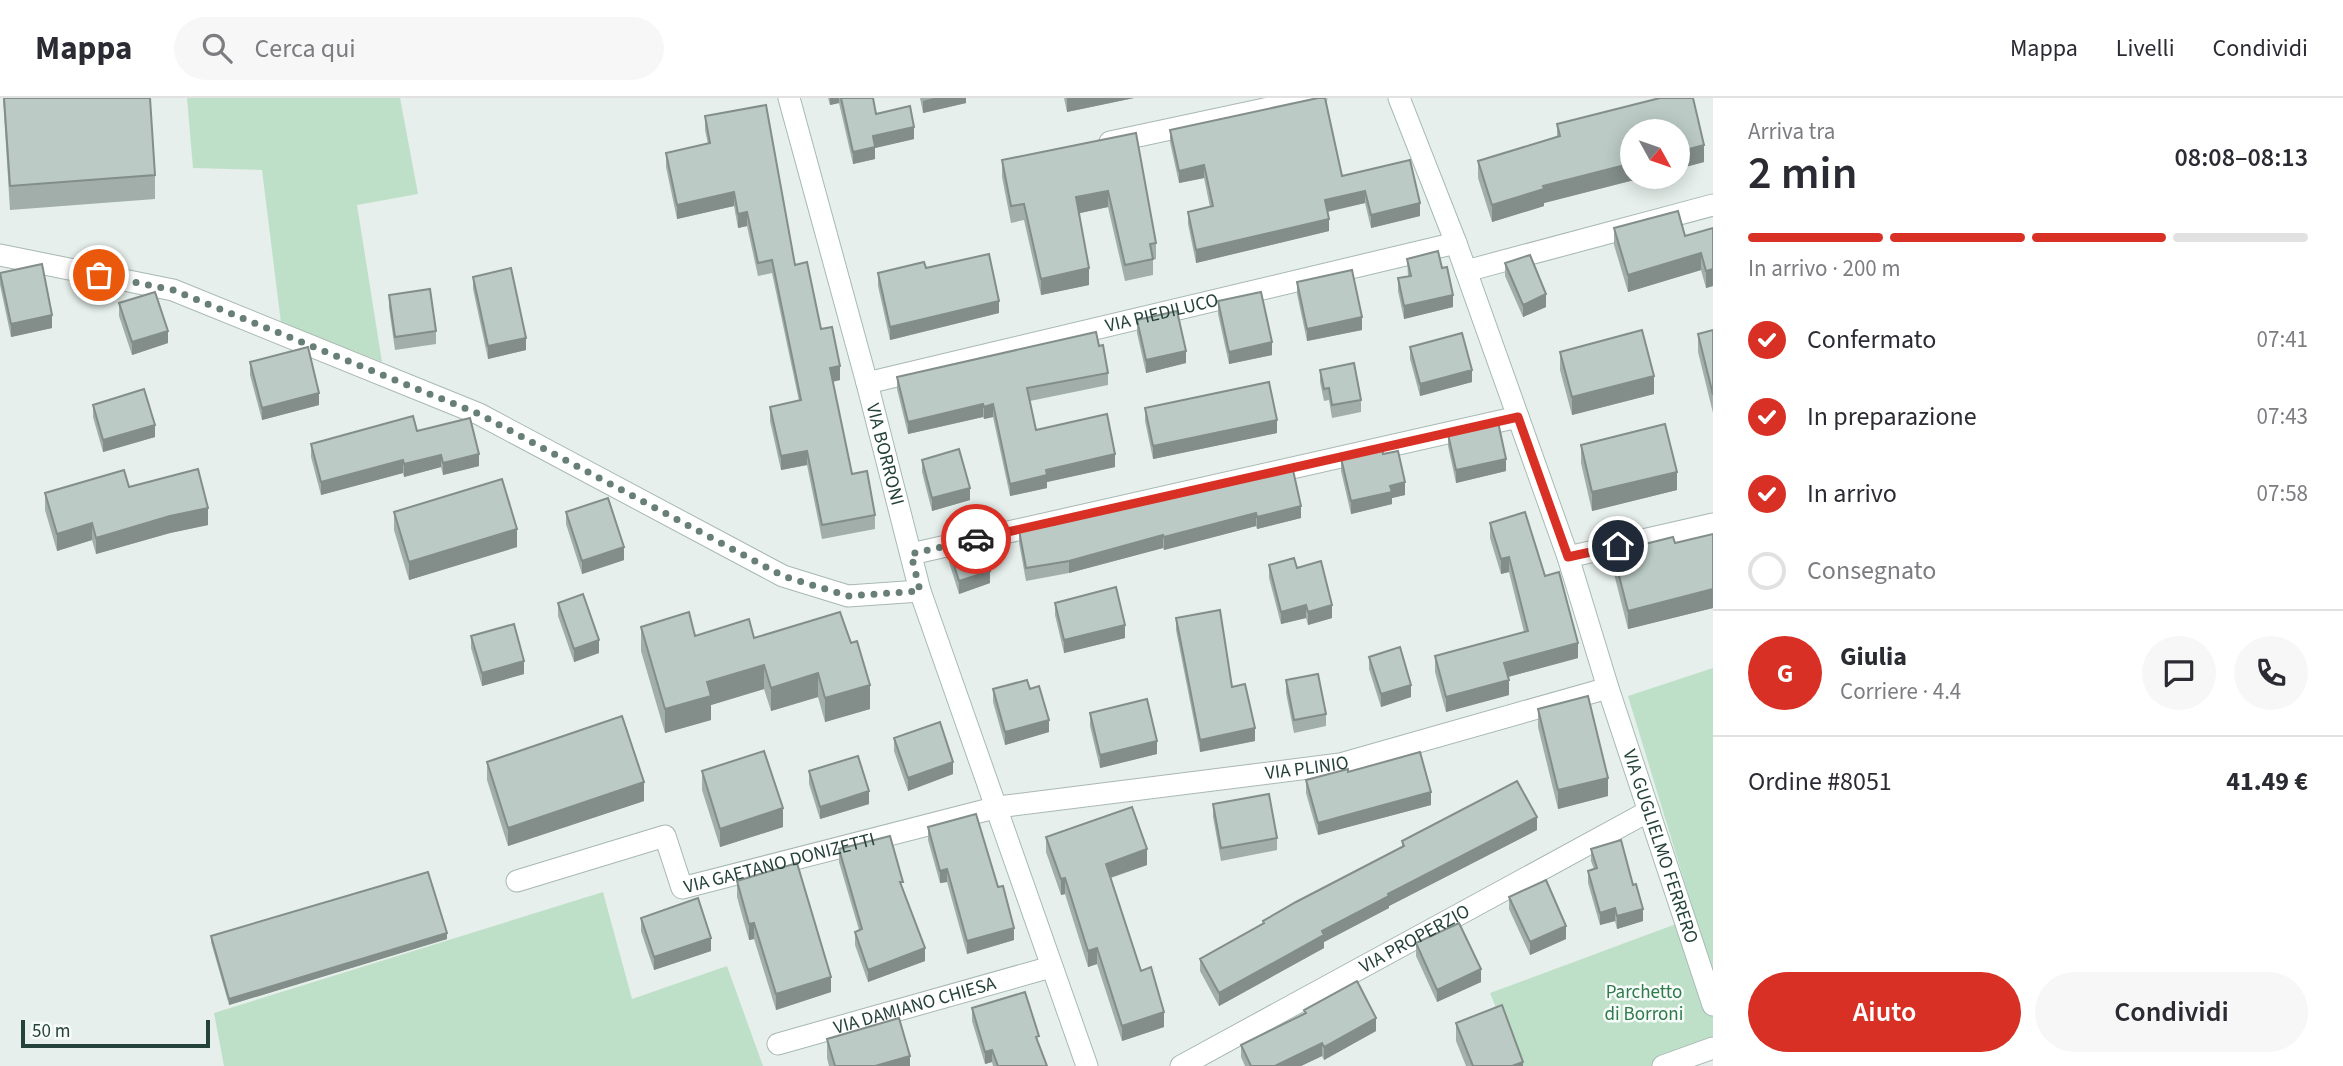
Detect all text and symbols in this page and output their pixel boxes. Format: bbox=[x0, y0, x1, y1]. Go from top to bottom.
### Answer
search box bbox=[174, 17, 664, 80]
text: Mappa bbox=[35, 25, 132, 72]
icon: search bbox=[198, 29, 236, 67]
text: Cerca qui bbox=[254, 30, 356, 67]
text: Mappa bbox=[2010, 31, 2078, 66]
text: Livelli bbox=[2116, 31, 2175, 66]
text: Condividi bbox=[2213, 31, 2308, 66]
text: Arriva tra bbox=[1748, 115, 1835, 148]
north arrow bbox=[1620, 119, 1690, 189]
map controls bbox=[1620, 119, 1690, 189]
text: 08:08–08:13 bbox=[2175, 139, 2308, 176]
text: 2 min bbox=[1748, 141, 1857, 206]
pin bbox=[69, 245, 129, 305]
text: In arrivo · 200 m bbox=[1748, 252, 1900, 285]
icon: bag bbox=[80, 256, 118, 294]
street label: VIA PIEDILUCO bbox=[1103, 286, 1221, 339]
icon: check bbox=[1748, 321, 1786, 359]
text: Confermato bbox=[1807, 321, 1936, 358]
text: 07:41 bbox=[2257, 323, 2308, 356]
icon: check bbox=[1748, 398, 1786, 436]
text: In preparazione bbox=[1807, 398, 1977, 435]
street label: VIA BORRONI bbox=[859, 400, 911, 508]
text: 07:43 bbox=[2257, 400, 2308, 433]
icon: check bbox=[1748, 475, 1786, 513]
text: In arrivo bbox=[1807, 475, 1897, 512]
text: 07:58 bbox=[2257, 477, 2308, 510]
courier bbox=[941, 504, 1011, 574]
pin bbox=[1588, 516, 1648, 576]
icon: car bbox=[957, 520, 995, 558]
icon: home bbox=[1599, 527, 1637, 565]
text: Consegnato bbox=[1807, 552, 1936, 589]
button: chat bbox=[2142, 636, 2216, 710]
button: phone bbox=[2234, 636, 2308, 710]
text: Giulia bbox=[1840, 638, 1907, 675]
text: G bbox=[1777, 655, 1793, 692]
text: Corriere · 4.4 bbox=[1840, 675, 1961, 708]
street label: VIA GUGLIELMO FERRERO bbox=[1616, 746, 1705, 947]
street label: VIA PLINIO bbox=[1264, 749, 1352, 787]
text: Ordine #8051 bbox=[1748, 763, 1892, 800]
text: 41.49 € bbox=[2226, 763, 2308, 800]
street label: VIA GAETANO DONIZETTI bbox=[681, 826, 878, 901]
street label: VIA PROPERZIO bbox=[1354, 898, 1475, 980]
street label: VIA DAMIANO CHIESA bbox=[830, 970, 1000, 1041]
button: Aiuto bbox=[1748, 972, 2021, 1052]
button: Condividi bbox=[2035, 972, 2308, 1052]
park label: Parchetto di Borroni bbox=[1605, 979, 1683, 1028]
scale bar bbox=[21, 1017, 210, 1049]
text: 50 m bbox=[32, 1018, 70, 1045]

